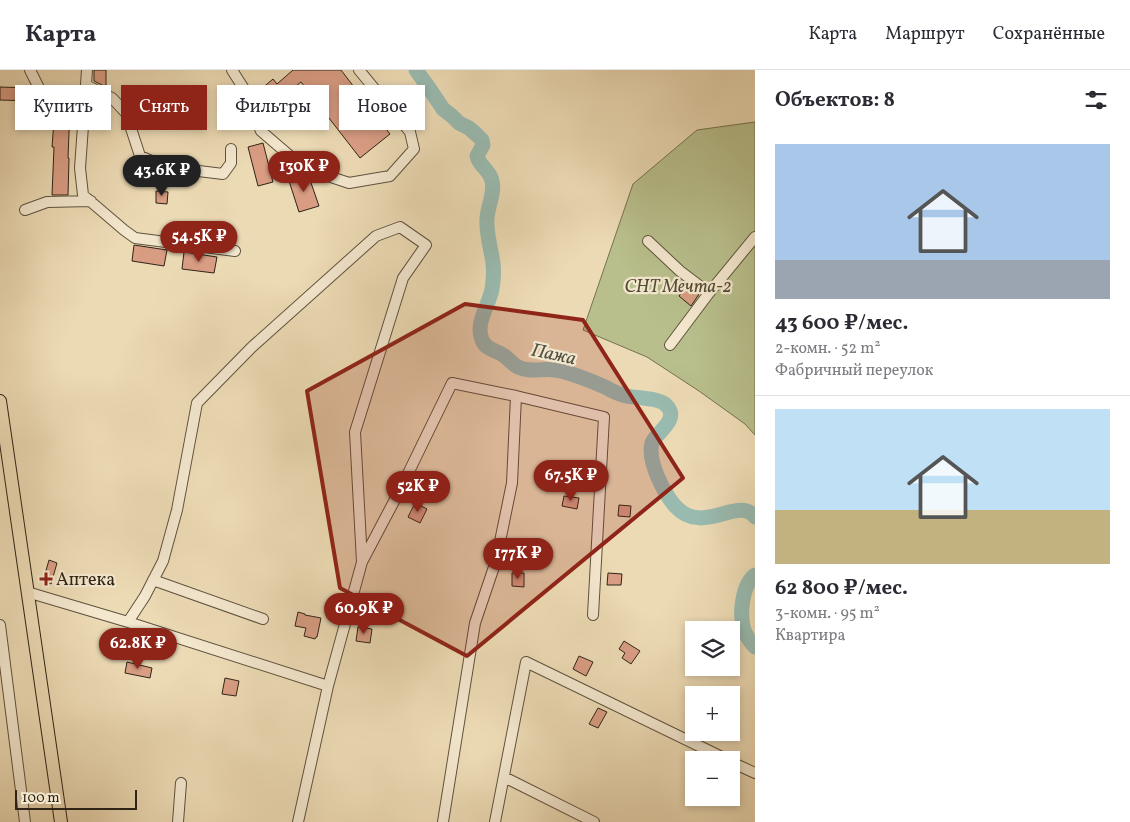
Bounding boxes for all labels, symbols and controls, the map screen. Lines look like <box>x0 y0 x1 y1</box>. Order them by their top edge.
text: Карта <box>25 18 96 52</box>
text: Карта <box>808 22 857 47</box>
text: Маршрут <box>885 22 965 47</box>
text: Сохранённые <box>993 22 1105 47</box>
chip: Купить <box>15 85 111 130</box>
chip: Снять <box>121 85 207 130</box>
chip: Фильтры <box>217 85 329 130</box>
chip: Новое <box>339 85 425 130</box>
text: Объектов: 8 <box>775 86 895 115</box>
icon: filters <box>1082 86 1110 114</box>
pin: 130K ₽ <box>263 150 345 193</box>
pin: 43.6K ₽ <box>116 154 208 197</box>
text: 130K ₽ <box>279 156 329 178</box>
text: 43.6K ₽ <box>134 160 190 182</box>
icon: home <box>898 176 988 266</box>
pin: 54.5K ₽ <box>153 220 245 263</box>
text: 54.5K ₽ <box>171 226 227 248</box>
park label: СНТ Мечта-2 <box>624 275 732 300</box>
text: 43 600 ₽/мес. <box>775 309 908 338</box>
water label: Пажа <box>529 338 578 372</box>
text: 2-комн. · 52 m² <box>775 338 880 360</box>
text: Фабричный переулок <box>775 360 933 382</box>
icon: home <box>898 442 988 532</box>
pin: 67.5K ₽ <box>525 460 617 502</box>
text: 67.5K ₽ <box>545 465 597 487</box>
pin: 52K ₽ <box>383 470 453 513</box>
text: 52K ₽ <box>397 476 439 498</box>
pin: 177K ₽ <box>477 538 559 580</box>
text: 177K ₽ <box>494 543 542 565</box>
place label: Аптека <box>56 568 115 593</box>
marker: Аптека <box>40 573 52 585</box>
text: 62 800 ₽/мес. <box>775 574 908 603</box>
pin: 60.9K ₽ <box>318 592 410 635</box>
text: 60.9K ₽ <box>335 598 393 620</box>
text: 3-комн. · 95 m² <box>775 603 880 625</box>
map controls <box>685 621 740 806</box>
button: layers <box>685 621 740 676</box>
text: Квартира <box>775 625 845 647</box>
pin: 62.8K ₽ <box>92 628 184 670</box>
text: 62.8K ₽ <box>110 633 166 655</box>
button: + <box>685 686 740 741</box>
button: − <box>685 751 740 806</box>
scale bar <box>15 787 138 810</box>
text: 100 m <box>22 789 60 808</box>

